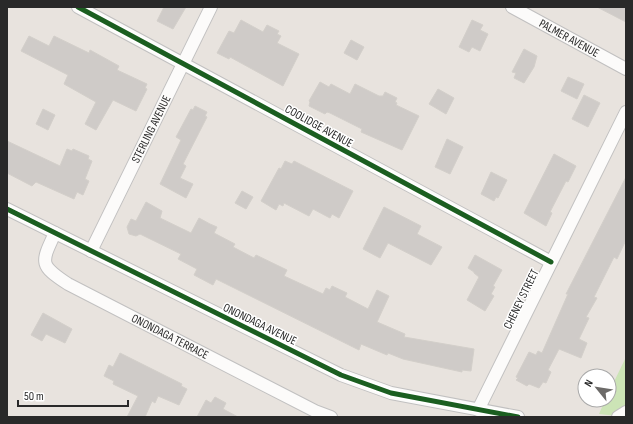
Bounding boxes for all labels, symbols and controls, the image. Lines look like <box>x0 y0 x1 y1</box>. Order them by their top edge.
street label: PALMER AVENUE <box>536 16 602 61</box>
street label: STERLING AVENUE <box>129 93 174 166</box>
street label: COOLIDGE AVENUE <box>282 102 355 151</box>
street label: CHENEY STREET <box>500 267 543 332</box>
street label: ONONDAGA AVENUE <box>221 300 299 349</box>
street label: ONONDAGA TERRACE <box>129 311 211 363</box>
north arrow <box>577 368 617 408</box>
text: N <box>582 377 596 389</box>
scale bar <box>18 382 128 408</box>
text: 50 m <box>24 389 44 404</box>

